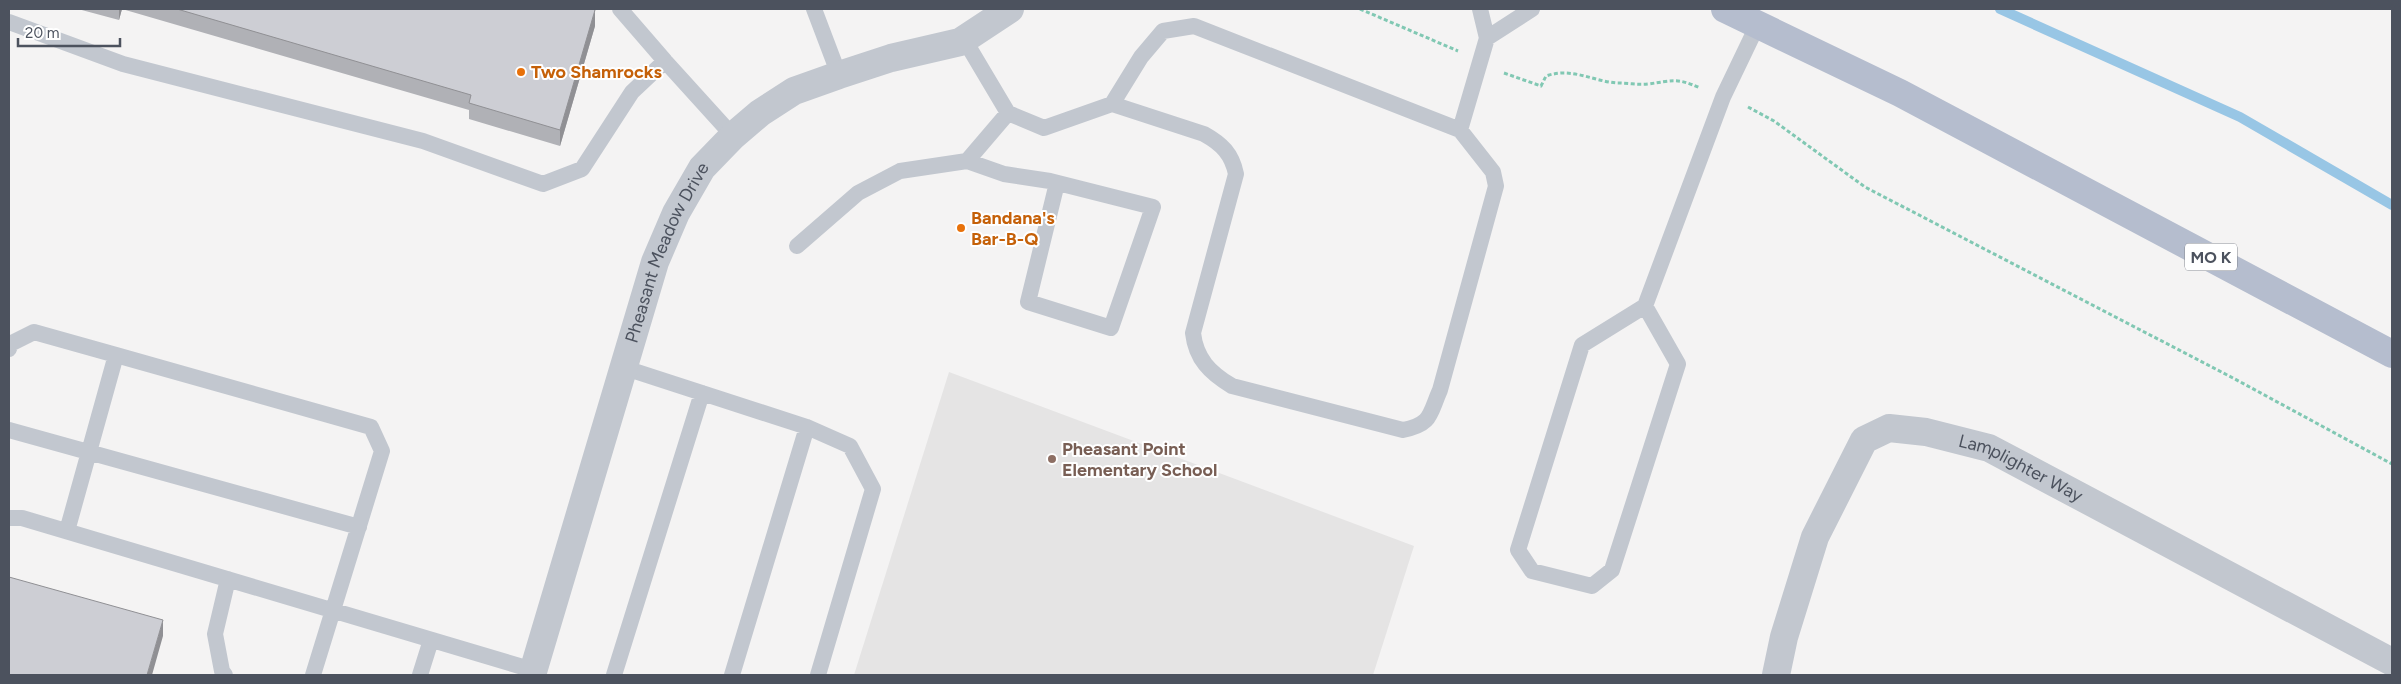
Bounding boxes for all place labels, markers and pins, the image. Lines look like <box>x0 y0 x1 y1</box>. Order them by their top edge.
place label: Two Shamrocks <box>531 61 663 83</box>
marker: Two Shamrocks <box>515 66 527 78</box>
place label: Bandana's Bar-B-Q <box>971 207 1055 250</box>
marker: Bandana's Bar-B-Q <box>955 222 967 234</box>
place label: Pheasant Point Elementary School <box>1062 438 1217 481</box>
marker: Pheasant Point Elementary School <box>1046 453 1058 465</box>

